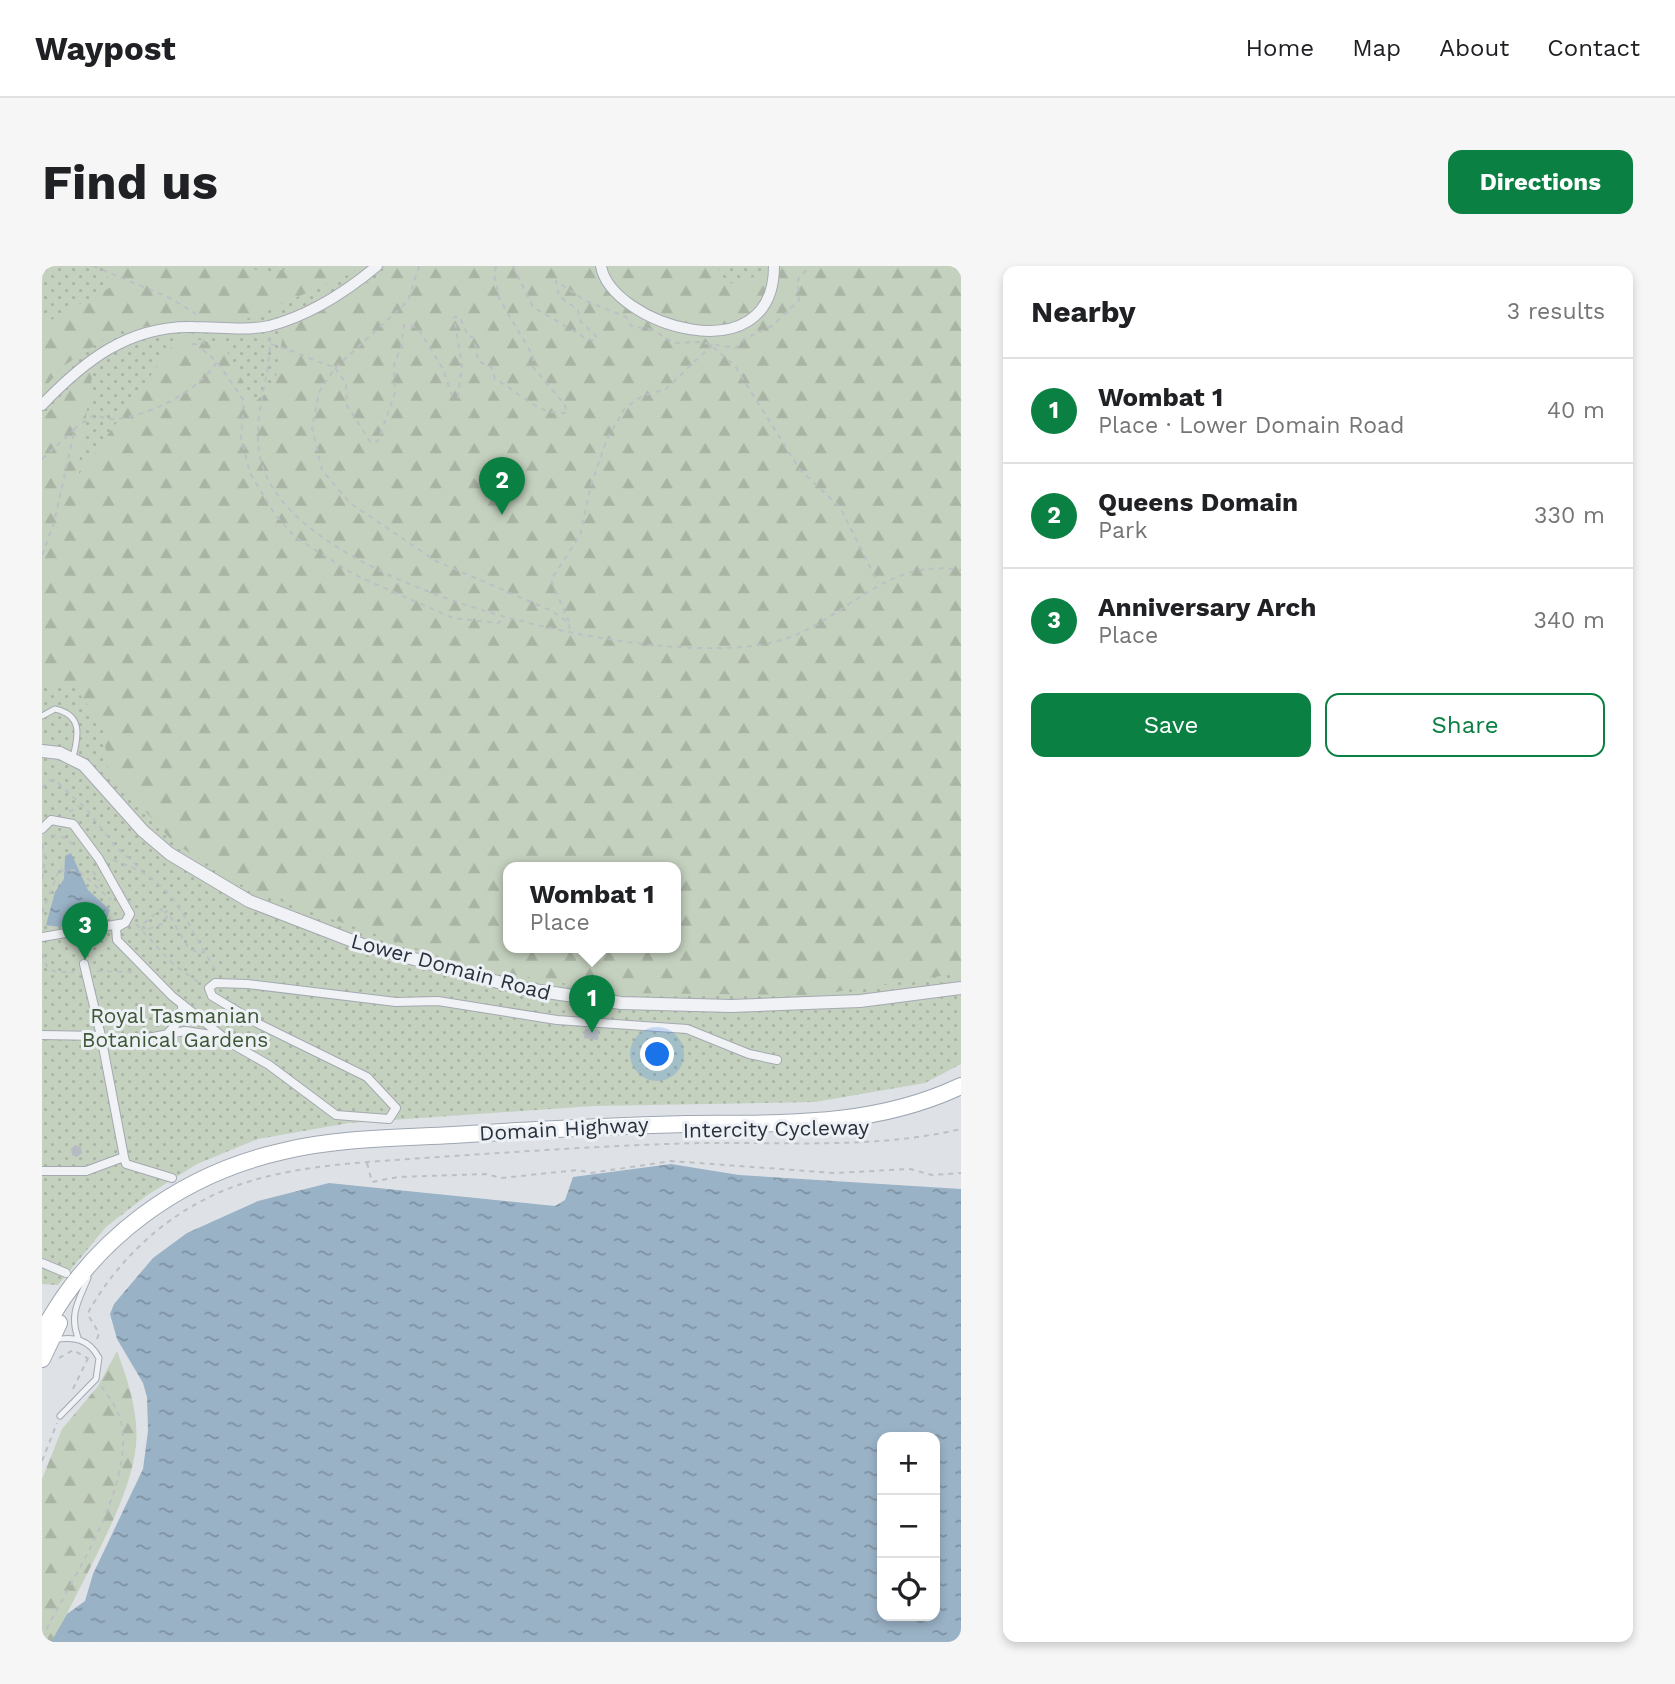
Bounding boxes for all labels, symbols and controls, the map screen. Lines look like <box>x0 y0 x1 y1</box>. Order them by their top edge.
text: Waypost <box>35 29 176 68</box>
text: Home <box>1246 34 1314 62</box>
text: Map <box>1352 34 1401 62</box>
text: About <box>1439 34 1509 62</box>
text: Contact <box>1547 34 1640 62</box>
button: Directions <box>1448 150 1633 214</box>
text: Find us <box>42 153 218 211</box>
text: Nearby <box>1031 294 1136 329</box>
text: 3 results <box>1507 298 1605 325</box>
text: Wombat 1 <box>1098 382 1223 412</box>
text: 1 <box>1049 397 1059 424</box>
text: 40 m <box>1547 397 1605 424</box>
text: Place · Lower Domain Road <box>1098 412 1404 439</box>
pin: 2 <box>479 457 525 515</box>
text: Queens Domain <box>1098 487 1298 517</box>
text: 2 <box>1047 502 1061 529</box>
text: 330 m <box>1534 502 1605 529</box>
text: Park <box>1098 517 1147 544</box>
text: Anniversary Arch <box>1098 592 1316 622</box>
text: 3 <box>1047 607 1061 634</box>
text: 340 m <box>1533 607 1605 634</box>
text: Place <box>1098 622 1158 649</box>
button: Save <box>1031 693 1311 757</box>
button: Share <box>1325 693 1605 757</box>
popup <box>503 862 681 953</box>
text: Wombat 1 <box>529 879 655 909</box>
pin: 3 <box>62 902 108 960</box>
text: Place <box>529 909 590 936</box>
street label: Lower Domain Road <box>349 928 554 1005</box>
pin: 1 <box>569 975 615 1033</box>
park label: Royal Tasmanian Botanical Gardens <box>82 1003 268 1052</box>
your location <box>640 1037 674 1071</box>
street label: Domain Highway <box>479 1112 650 1145</box>
street label: Intercity Cycleway <box>683 1114 870 1143</box>
map controls <box>877 1432 940 1621</box>
button: + <box>877 1432 940 1495</box>
button: − <box>877 1495 940 1558</box>
button: locate <box>877 1558 940 1621</box>

